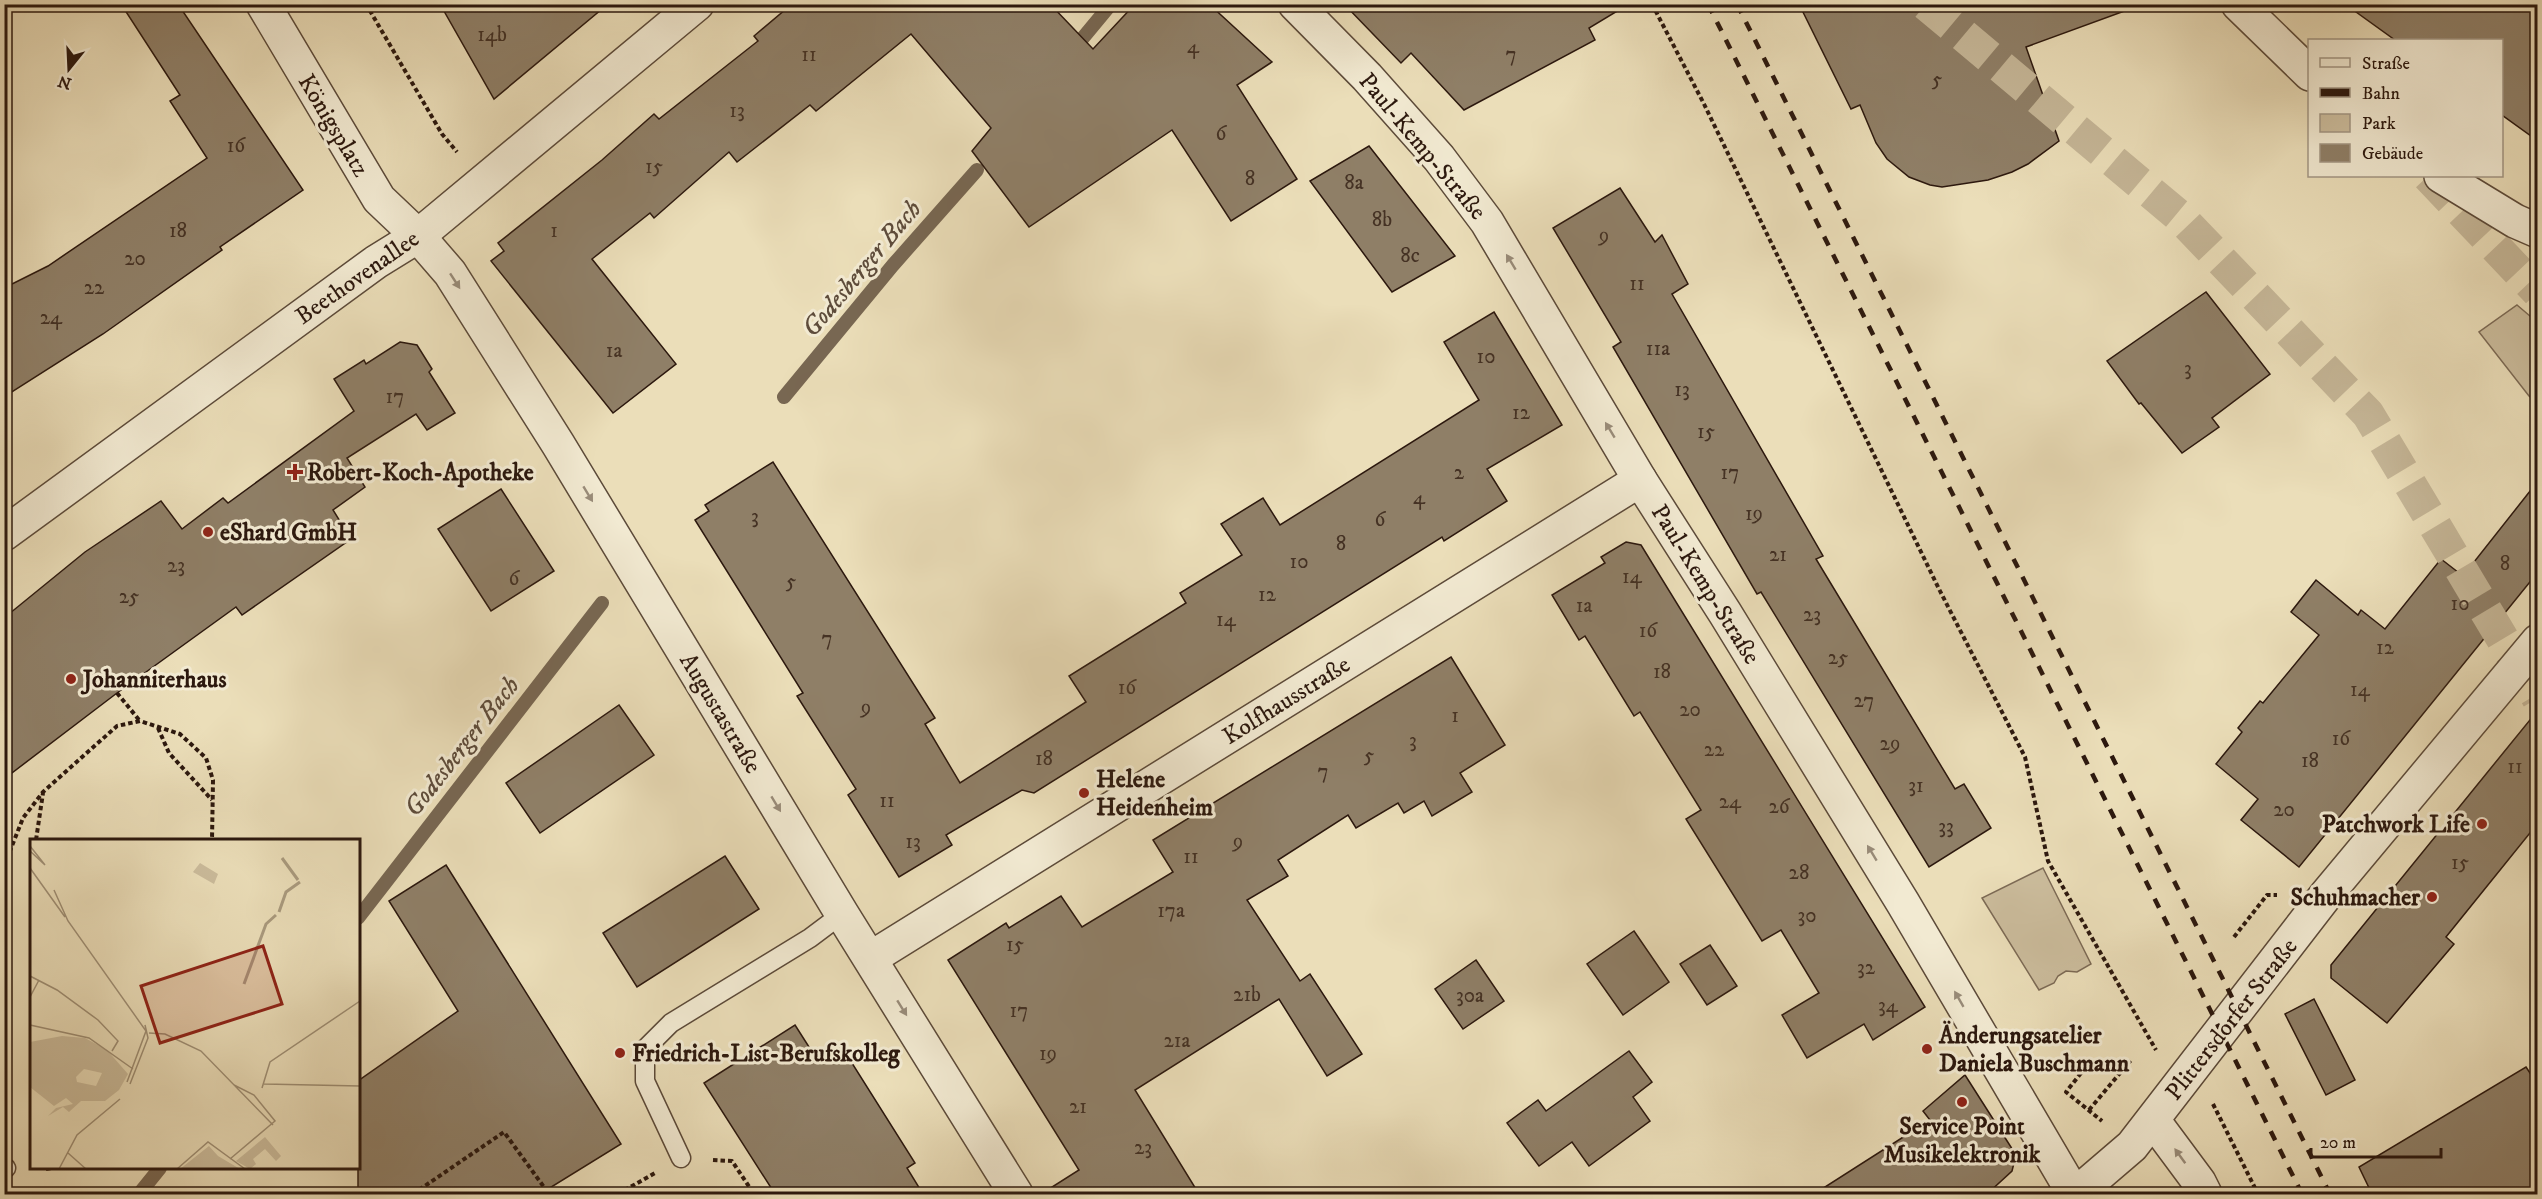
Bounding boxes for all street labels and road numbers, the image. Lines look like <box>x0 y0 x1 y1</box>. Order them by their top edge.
street label: Paul-Kemp-Straße <box>1352 67 1493 226</box>
street label: Königsplatz <box>291 69 376 183</box>
street label: Beethovenallee <box>290 224 425 331</box>
street label: Paul-Kemp-Straße <box>1644 499 1766 670</box>
street label: Augustastraße <box>672 648 768 779</box>
street label: Kolfhausstraße <box>1217 650 1356 752</box>
street label: Plittersdorfer Straße <box>2159 933 2304 1107</box>

